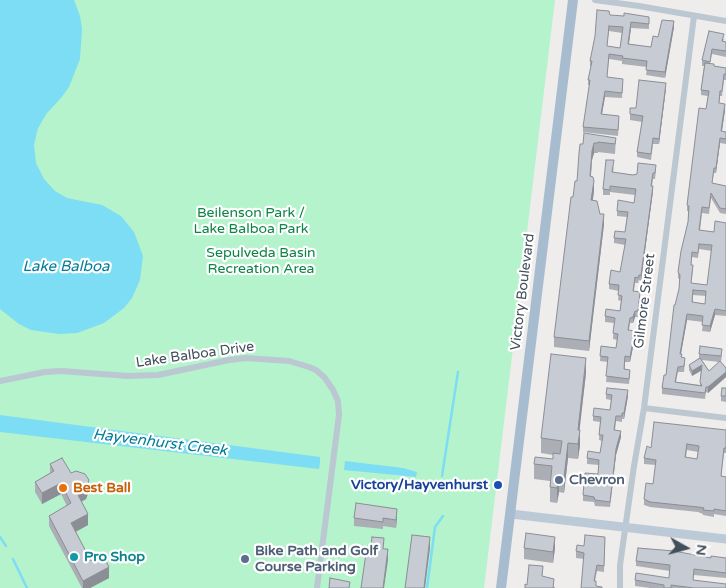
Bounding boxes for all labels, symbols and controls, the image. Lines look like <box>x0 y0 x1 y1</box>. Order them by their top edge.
park label: Beilenson Park / Lake Balboa Park <box>194 205 308 238</box>
street label: Victory Boulevard <box>507 232 539 352</box>
park label: Sepulveda Basin Recreation Area <box>206 245 316 278</box>
street label: Gilmore Street <box>631 253 659 349</box>
water label: Lake Balboa <box>22 258 110 276</box>
street label: Lake Balboa Drive <box>135 338 255 372</box>
water label: Hayvenhurst Creek <box>92 426 228 460</box>
place label: Chevron <box>569 472 625 488</box>
marker: Chevron <box>553 474 565 486</box>
place label: Victory/Hayvenhurst <box>351 477 488 493</box>
marker: Victory/Hayvenhurst <box>492 479 504 491</box>
place label: Best Ball <box>73 480 131 496</box>
marker: Best Ball <box>57 482 69 494</box>
north arrow <box>661 523 711 573</box>
place label: Bike Path and Golf Course Parking <box>255 543 378 576</box>
text: N <box>692 543 711 557</box>
place label: Pro Shop <box>84 549 145 565</box>
marker: Pro Shop <box>68 551 80 563</box>
marker: Bike Path and Golf Course Parking <box>239 553 251 565</box>

